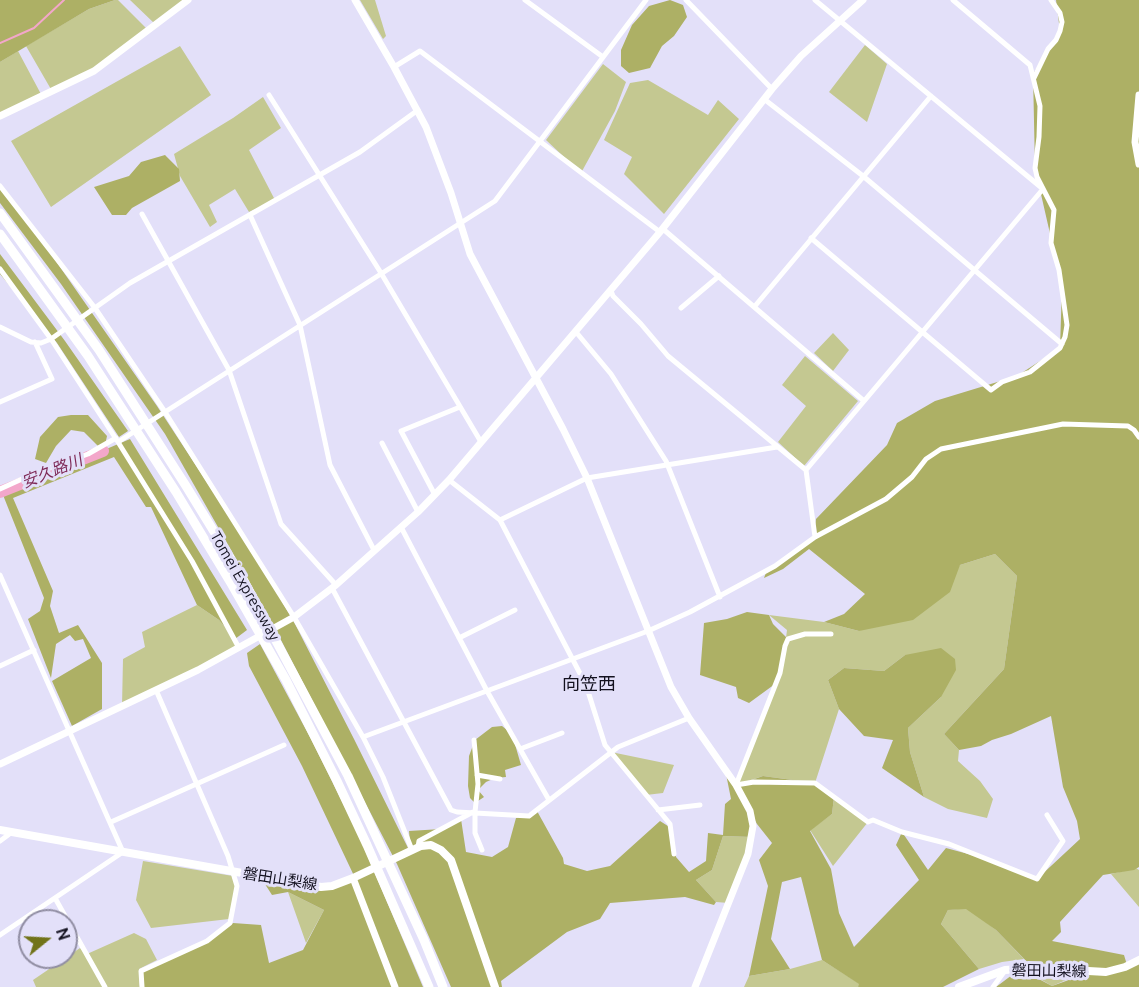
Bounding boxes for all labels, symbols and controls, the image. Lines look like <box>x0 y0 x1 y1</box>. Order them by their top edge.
water label: 安久路川 <box>19 450 85 492</box>
street label: Tomei Expressway <box>206 528 284 644</box>
district label: 向笠西 <box>562 673 616 695</box>
street label: 磐田山梨線 <box>242 864 318 894</box>
north arrow <box>18 909 78 969</box>
text: N <box>53 926 74 943</box>
street label: 磐田山梨線 <box>1011 961 1087 981</box>

